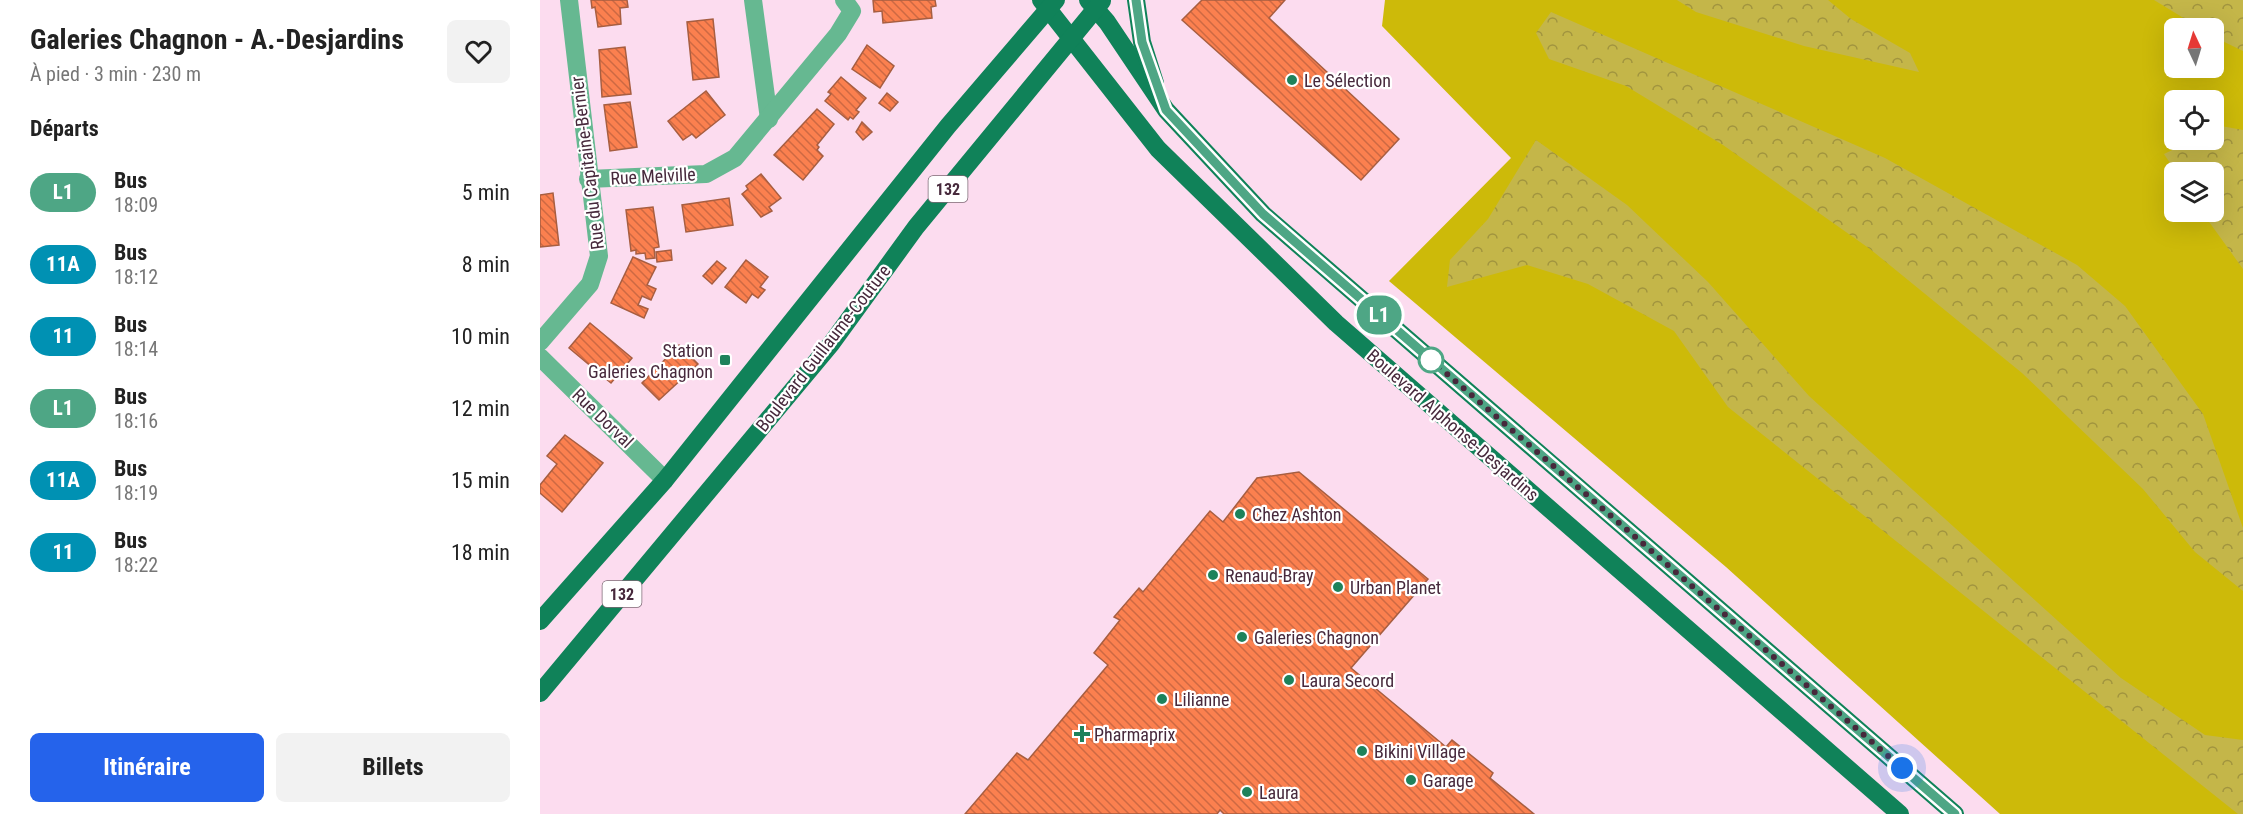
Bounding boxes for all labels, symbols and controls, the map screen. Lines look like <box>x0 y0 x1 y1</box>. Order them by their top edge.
north arrow <box>2164 18 2224 78</box>
map controls <box>2164 18 2224 222</box>
button: heart <box>447 20 510 83</box>
text: Galeries Chagnon - A.-Desjardins <box>30 23 404 56</box>
text: À pied · 3 min · 230 m <box>30 62 201 86</box>
place label: Le Sélection <box>1304 70 1391 91</box>
marker: Le Sélection <box>1285 73 1299 87</box>
street label: Rue du Capitaine-Bernier <box>566 75 608 251</box>
button: locate <box>2164 90 2224 150</box>
text: Départs <box>30 116 99 141</box>
button: layers <box>2164 162 2224 222</box>
street label: Rue Melville <box>610 163 696 189</box>
text: Bus <box>114 168 147 193</box>
road number: 132 <box>928 176 968 202</box>
text: L1 <box>53 180 73 204</box>
text: 5 min <box>462 180 510 205</box>
text: 18:09 <box>114 193 158 217</box>
text: Bus <box>114 240 147 265</box>
text: 11A <box>46 252 80 276</box>
text: 8 min <box>462 252 510 277</box>
street label: Boulevard Guillaume-Couture <box>751 260 895 436</box>
text: 18:12 <box>114 265 158 289</box>
line badge: L1 <box>1352 296 1406 334</box>
text: L1 <box>1369 303 1389 327</box>
text: Bus <box>114 312 147 337</box>
text: 11 <box>52 324 74 348</box>
text: 10 min <box>451 324 510 349</box>
text: 18:14 <box>114 337 158 361</box>
place label: Station Galeries Chagnon <box>588 340 713 382</box>
street label: Boulevard Alphonse-Desjardins <box>1363 345 1543 505</box>
unlabelled marker <box>1418 347 1444 373</box>
marker: Station Galeries Chagnon <box>718 353 732 367</box>
text: Bus <box>114 384 147 409</box>
street label: Rue Dorval <box>568 384 638 452</box>
text: L1 <box>53 396 73 420</box>
text: 12 min <box>451 396 510 421</box>
text: 18:16 <box>114 409 158 433</box>
text: Bus <box>114 456 147 481</box>
text: 11A <box>46 468 80 492</box>
text: 15 min <box>451 468 510 493</box>
text: 18:19 <box>114 481 158 505</box>
place label: Chez Ashton <box>1252 504 1342 525</box>
marker: Chez Ashton <box>1233 507 1247 521</box>
text: Bus <box>114 528 147 553</box>
text: 11 <box>52 540 74 564</box>
text: 18 min <box>451 540 510 565</box>
text: 18:22 <box>114 553 158 577</box>
place label: Renaud-Bray <box>1225 565 1314 586</box>
marker: Renaud-Bray <box>1206 568 1220 582</box>
place label: Urban Planet <box>1350 577 1441 598</box>
marker: Urban Planet <box>1331 580 1345 594</box>
road number: 132 <box>602 581 641 607</box>
place label: Galeries Chagnon <box>1254 627 1379 648</box>
marker: Galeries Chagnon <box>1235 630 1249 644</box>
place label: Laura Secord <box>1301 670 1394 691</box>
marker: Laura Secord <box>1282 673 1296 687</box>
place label: Lilianne <box>1174 689 1229 710</box>
marker: Lilianne <box>1155 692 1169 706</box>
place label: Pharmaprix <box>1094 724 1175 745</box>
marker: Pharmaprix <box>1075 727 1089 741</box>
button: Itinéraire <box>30 733 264 802</box>
button: Billets <box>276 733 510 802</box>
place label: Bikini Village <box>1374 741 1466 762</box>
marker: Bikini Village <box>1355 744 1369 758</box>
your location <box>1887 753 1917 783</box>
place label: Garage <box>1423 770 1473 791</box>
marker: Garage <box>1404 773 1418 787</box>
place label: Laura <box>1259 782 1299 803</box>
marker: Laura <box>1240 785 1254 799</box>

